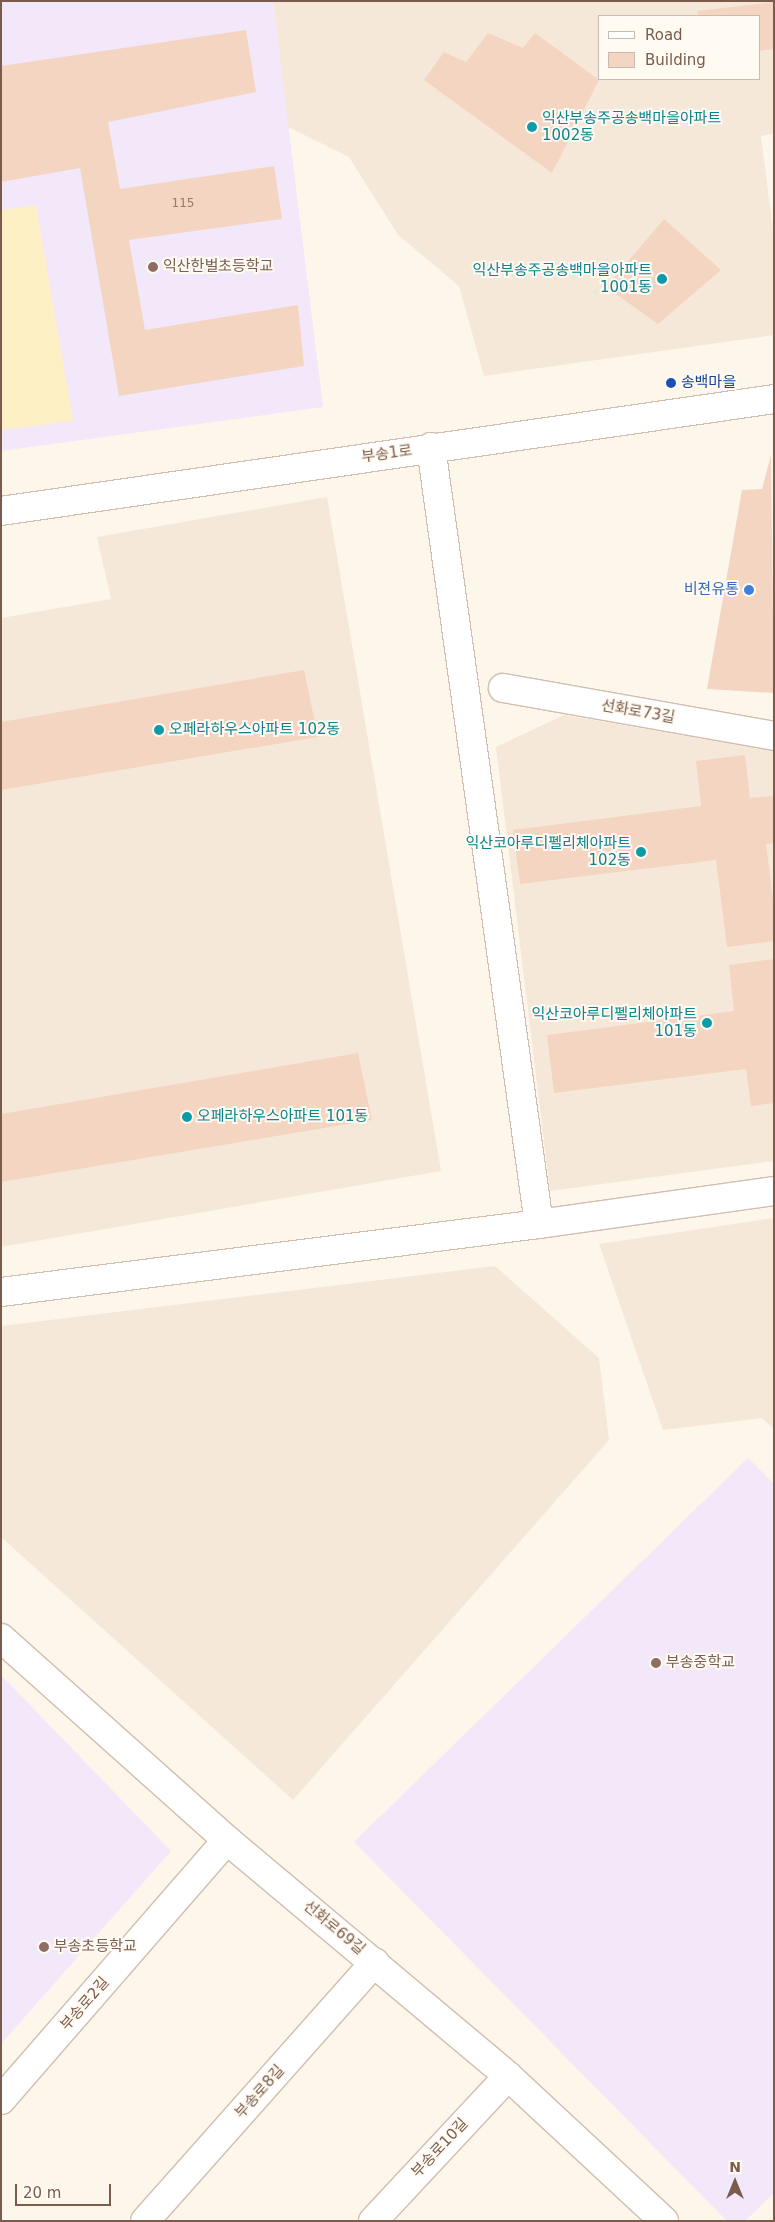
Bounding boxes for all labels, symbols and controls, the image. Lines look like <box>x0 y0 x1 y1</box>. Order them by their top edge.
legend <box>598 15 760 80</box>
text: Road <box>645 26 683 44</box>
text: Building <box>645 51 706 69</box>
place label: 익산부송주공송백마을아파트 1002동 <box>542 109 721 144</box>
marker: 익산부송주공송백마을아파트 1002동 <box>526 121 538 133</box>
house number: 115 <box>172 197 194 211</box>
place label: 익산한벌초등학교 <box>163 258 273 276</box>
marker: 익산한벌초등학교 <box>147 261 159 273</box>
place label: 익산부송주공송백마을아파트 1001동 <box>473 261 652 296</box>
marker: 익산부송주공송백마을아파트 1001동 <box>656 273 668 285</box>
place label: 송백마을 <box>681 374 736 392</box>
marker: 송백마을 <box>665 377 677 389</box>
street label: 부송1로 <box>361 442 413 466</box>
place label: 비젼유통 <box>684 581 739 599</box>
marker: 비젼유통 <box>743 584 755 596</box>
street label: 선화로73길 <box>600 697 676 727</box>
place label: 오페라하우스아파트 102동 <box>169 721 340 739</box>
marker: 오페라하우스아파트 102동 <box>153 724 165 736</box>
place label: 익산코아루디펠리체아파트 102동 <box>465 834 631 869</box>
marker: 익산코아루디펠리체아파트 102동 <box>635 846 647 858</box>
place label: 익산코아루디펠리체아파트 101동 <box>531 1005 697 1040</box>
marker: 익산코아루디펠리체아파트 101동 <box>701 1017 713 1029</box>
place label: 오페라하우스아파트 101동 <box>197 1108 368 1126</box>
marker: 오페라하우스아파트 101동 <box>181 1111 193 1123</box>
place label: 부송중학교 <box>666 1654 735 1672</box>
marker: 부송중학교 <box>650 1657 662 1669</box>
street label: 선화로69길 <box>300 1897 368 1959</box>
place label: 부송초등학교 <box>54 1938 137 1956</box>
marker: 부송초등학교 <box>38 1941 50 1953</box>
street label: 부송로2길 <box>57 1974 113 2034</box>
street label: 부송로8길 <box>232 2062 288 2122</box>
street label: 부송로10길 <box>408 2115 472 2181</box>
north arrow <box>710 2157 760 2207</box>
text: N <box>729 2159 741 2175</box>
scale bar <box>18 2174 114 2206</box>
text: 20 m <box>23 2184 61 2202</box>

